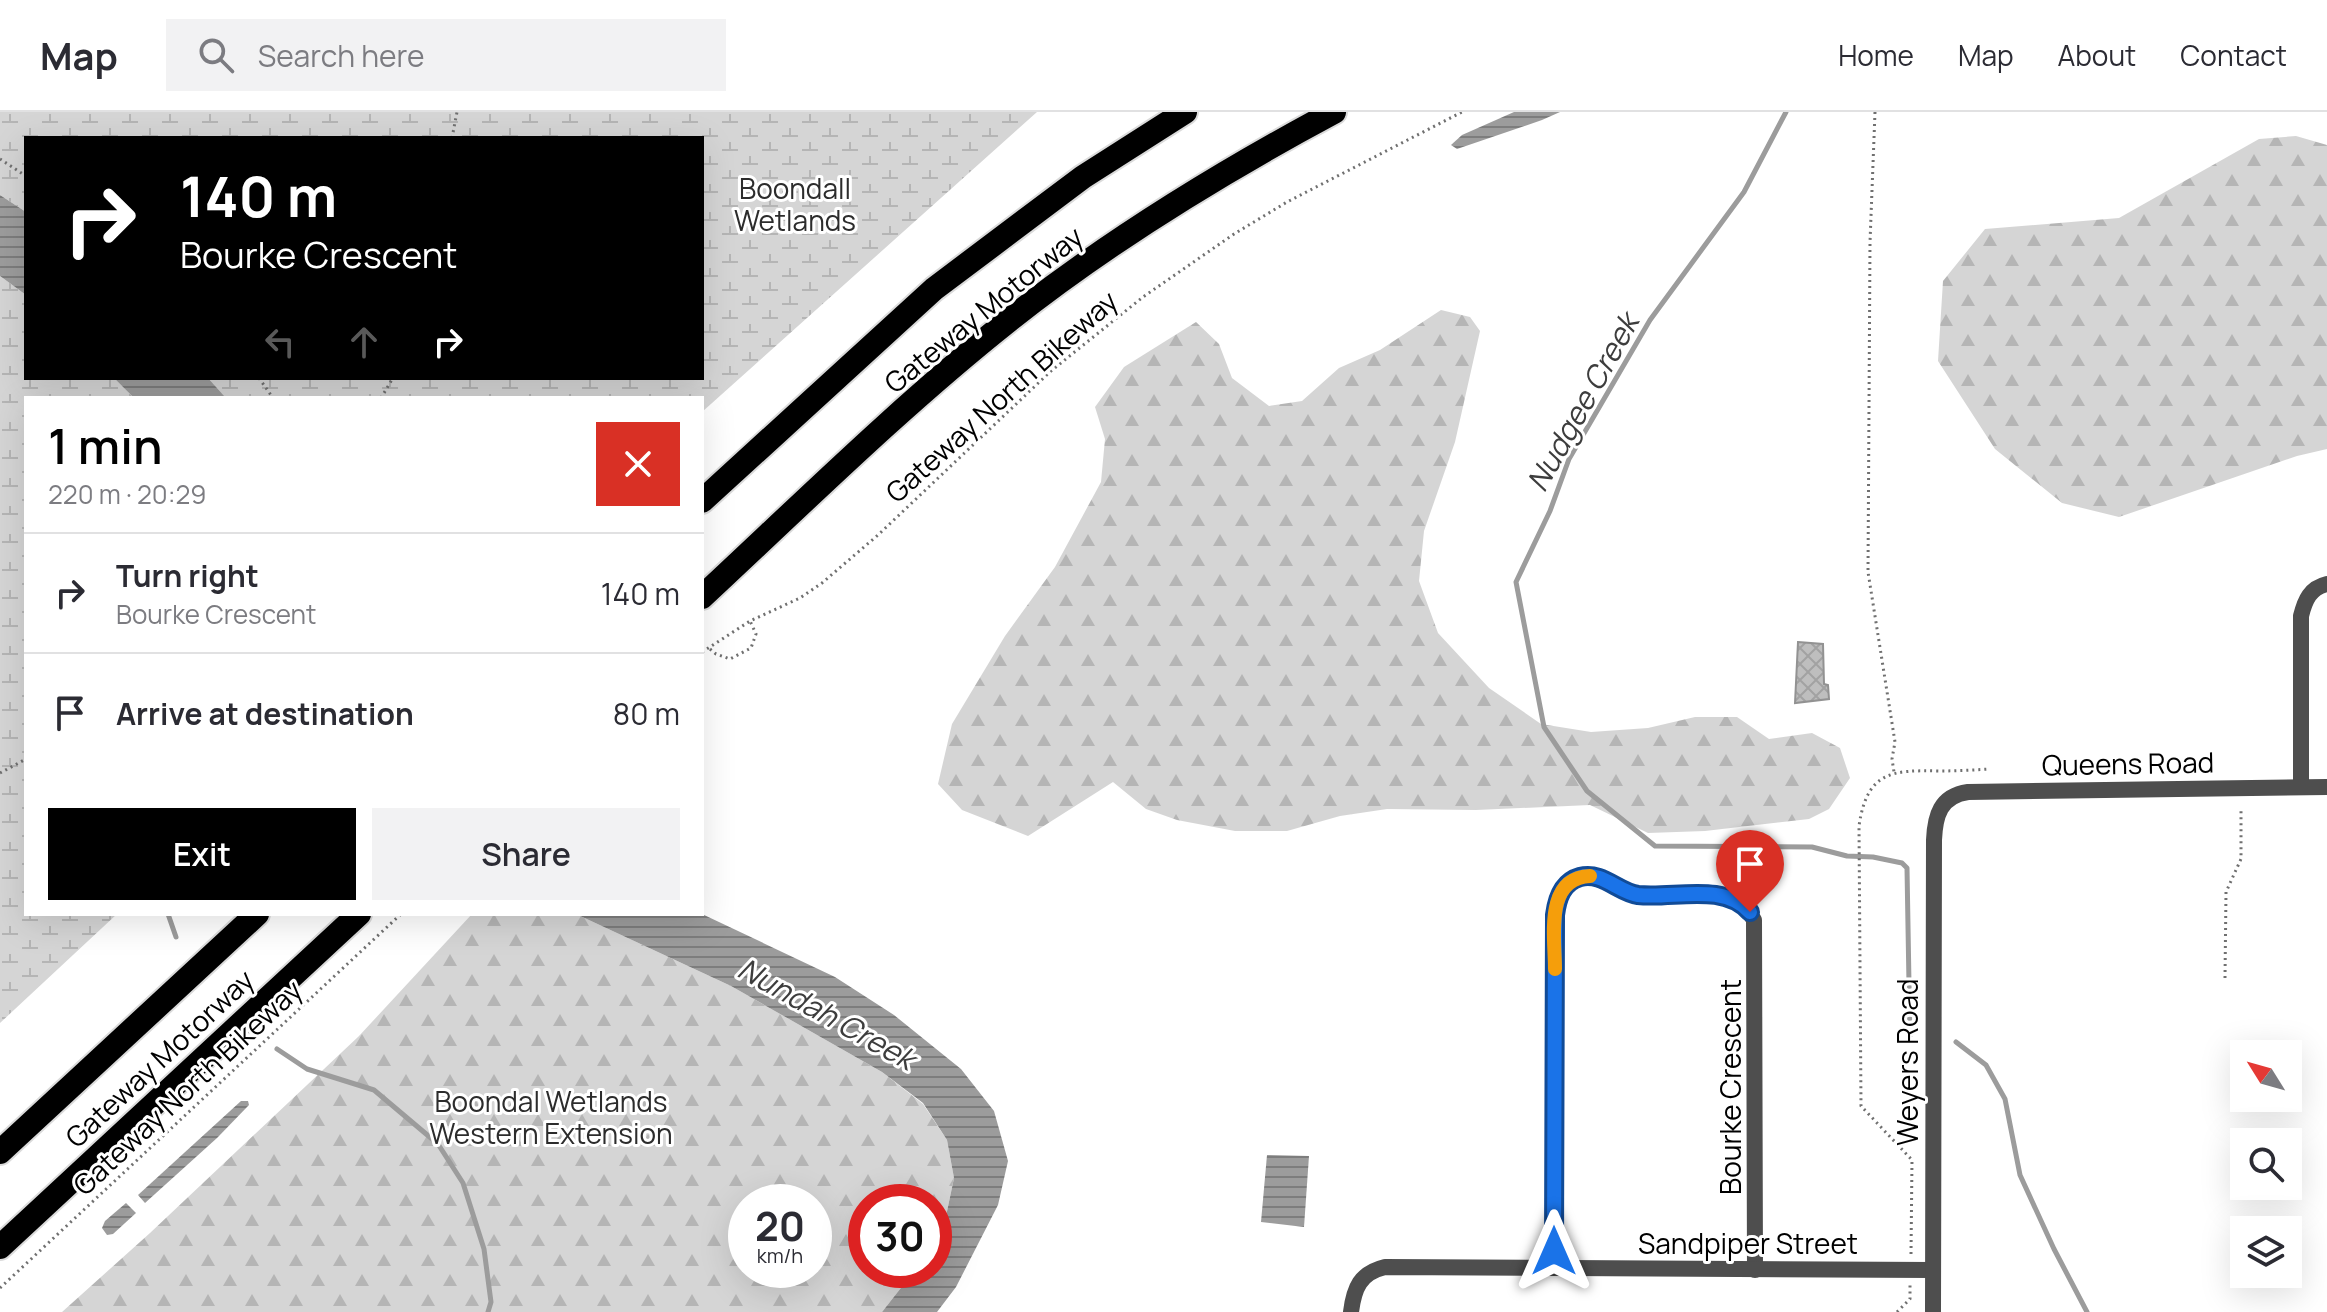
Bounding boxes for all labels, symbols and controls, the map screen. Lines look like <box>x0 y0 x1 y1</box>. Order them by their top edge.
search box <box>166 19 726 91</box>
text: Map <box>40 29 118 81</box>
icon: search <box>194 33 238 77</box>
text: Search here <box>258 35 425 76</box>
text: Home <box>1838 36 1914 74</box>
text: Map <box>1958 36 2014 74</box>
text: About <box>2058 36 2136 74</box>
text: Contact <box>2180 36 2287 74</box>
text: 140 m <box>180 157 337 234</box>
icon: right <box>48 168 152 272</box>
park label: Boondall Wetlands <box>734 169 856 239</box>
street label: Gateway Motorway <box>876 217 1090 401</box>
text: Bourke Crescent <box>180 230 457 279</box>
street label: Gateway North Bikeway <box>877 281 1125 510</box>
water label: Nudgee Creek <box>1516 302 1650 498</box>
icon: left <box>258 320 302 364</box>
icon: ahead <box>342 320 386 364</box>
icon: right <box>426 320 470 364</box>
text: 1 min <box>48 413 162 478</box>
button: close <box>596 422 680 506</box>
text: 220 m · 20:29 <box>48 476 206 512</box>
text: Turn right <box>116 555 259 596</box>
icon: right <box>48 571 92 615</box>
text: 140 m <box>601 573 680 614</box>
text: Bourke Crescent <box>116 596 316 632</box>
icon: arrive <box>48 691 92 735</box>
text: Arrive at destination <box>116 693 414 734</box>
text: 80 m <box>613 693 680 734</box>
street label: Queens Road <box>2041 742 2215 784</box>
button: Exit <box>48 808 356 900</box>
button: Share <box>372 808 680 900</box>
pin <box>1716 830 1784 912</box>
icon: arrive <box>1728 842 1772 886</box>
water label: Nundah Creek <box>731 947 926 1080</box>
street label: Gateway Motorway <box>56 960 262 1155</box>
street label: Gateway North Bikeway <box>64 971 310 1203</box>
street label: Weyers Road <box>1888 978 1926 1146</box>
street label: Bourke Crescent <box>1711 979 1749 1195</box>
north arrow <box>2230 1040 2302 1112</box>
map controls <box>2230 1040 2302 1288</box>
park label: Boondal Wetlands Western Extension <box>429 1082 673 1152</box>
button: search <box>2230 1128 2302 1200</box>
speed limit sign: 30 <box>848 1184 952 1288</box>
text: 20 <box>755 1198 805 1253</box>
position arrow <box>1512 1209 1596 1293</box>
button: layers <box>2230 1216 2302 1288</box>
street label: Sandpiper Street <box>1638 1224 1858 1262</box>
text: km/h <box>757 1242 803 1269</box>

